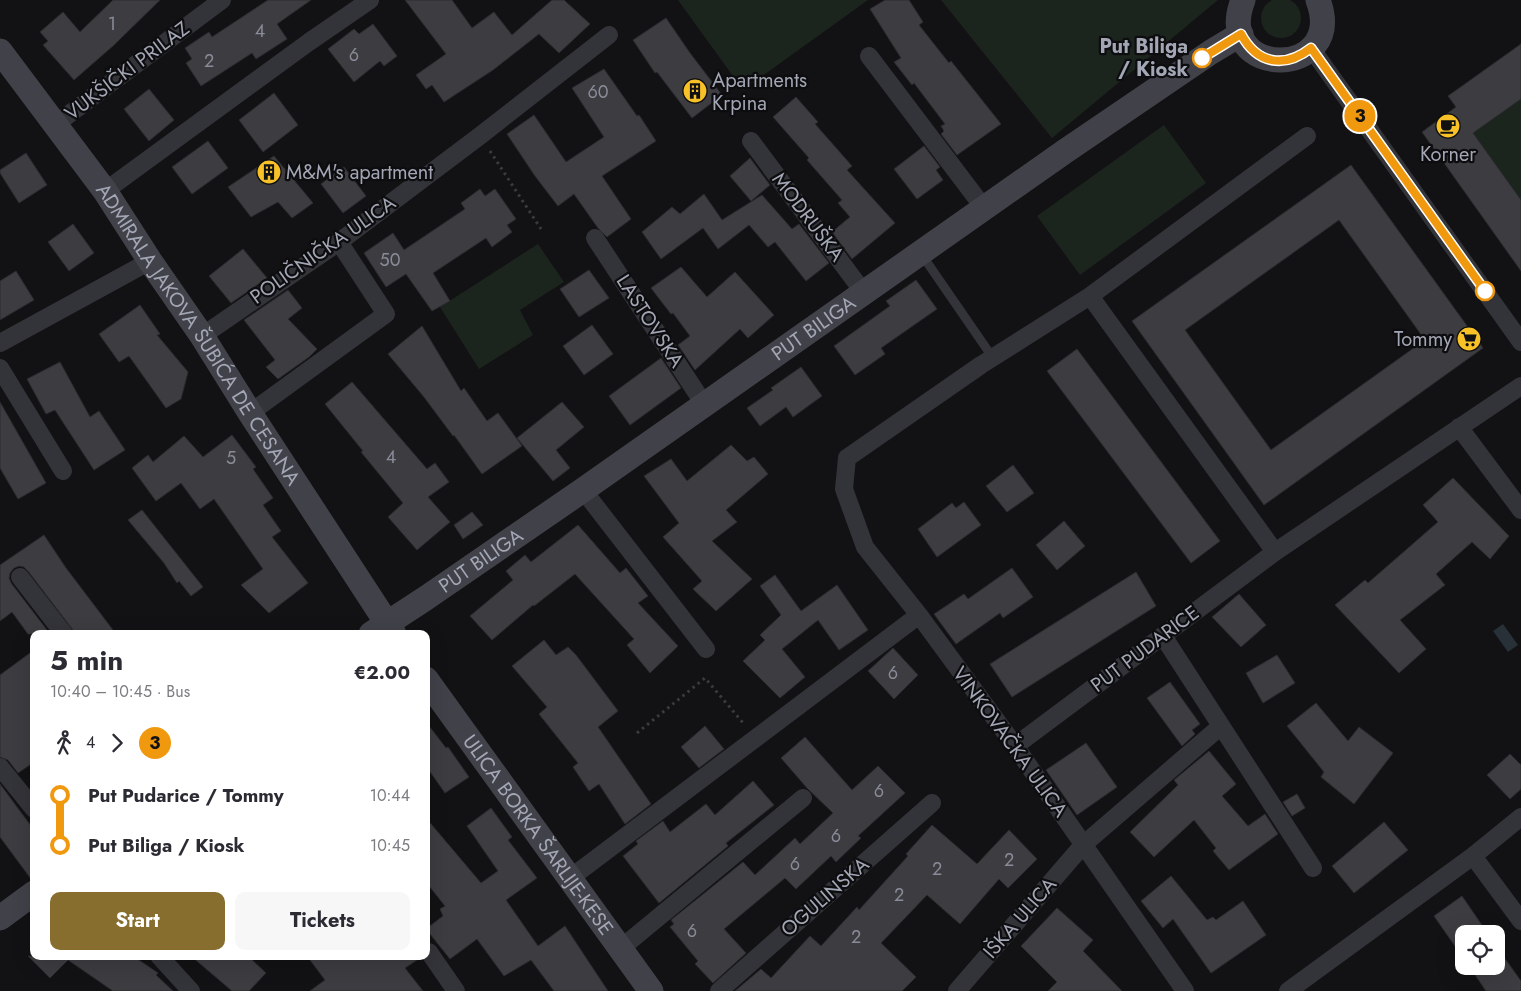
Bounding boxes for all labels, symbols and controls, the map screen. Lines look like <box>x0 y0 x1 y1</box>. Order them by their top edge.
house number: 1 <box>108 11 116 37</box>
street label: VUKŠIČKI PRILAZ <box>59 14 196 128</box>
house number: 4 <box>255 18 265 44</box>
place label: Put Biliga / Kiosk <box>1099 32 1188 84</box>
house number: 6 <box>349 42 359 68</box>
house number: 2 <box>204 48 214 74</box>
marker: Put Biliga / Kiosk <box>1192 48 1212 68</box>
place label: Apartments Krpina <box>712 66 807 118</box>
building icon: Apartments Krpina <box>682 78 708 104</box>
house number: 60 <box>587 79 609 105</box>
line badge: 3 <box>1344 100 1376 132</box>
text: 3 <box>1354 103 1366 129</box>
cafe icon: Korner <box>1435 113 1461 139</box>
place label: Korner <box>1420 140 1476 169</box>
place label: M&M's apartment <box>286 158 433 187</box>
building icon: M&M's apartment <box>256 159 282 185</box>
street label: MODRUŠKA <box>765 166 852 268</box>
street label: ADMIRALA JAKOVA ŠUBIĆA DE CESANA <box>89 177 308 492</box>
street label: POLIČNIČKA ULICA <box>244 188 402 311</box>
house number: 50 <box>380 247 401 273</box>
street label: LASTOVSKA <box>609 269 691 374</box>
unlabelled marker <box>1475 281 1495 301</box>
street label: PUT BILIGA <box>766 288 862 368</box>
place label: Tommy <box>1394 325 1452 354</box>
supermarket icon: Tommy <box>1456 326 1482 352</box>
house number: 4 <box>386 444 396 470</box>
house number: 5 <box>226 445 236 471</box>
street label: PUT BILIGA <box>432 521 529 600</box>
street label: PUT PUDARICE <box>1085 599 1205 699</box>
text: 5 min <box>50 640 123 681</box>
text: €2.00 <box>354 659 410 686</box>
house number: 6 <box>888 660 898 686</box>
street label: VINKOVAČKA ULICA <box>945 661 1075 824</box>
text: 10:40 – 10:45 · Bus <box>50 680 190 703</box>
street label: ULICA BORKA ŠARLIJE-KESE <box>456 728 621 941</box>
icon: walk <box>50 729 78 757</box>
icon: forward <box>103 729 131 757</box>
text: 3 <box>149 730 161 756</box>
text: 4 <box>86 731 95 754</box>
house number: 6 <box>874 778 884 804</box>
text: Put Pudarice / Tommy <box>88 782 284 809</box>
text: 10:44 <box>370 784 410 807</box>
house number: 6 <box>831 823 841 849</box>
text: Put Biliga / Kiosk <box>88 832 245 859</box>
text: 10:45 <box>370 834 410 857</box>
house number: 2 <box>1004 847 1014 873</box>
street label: OGULINSKA <box>774 850 876 944</box>
house number: 6 <box>790 851 800 877</box>
house number: 2 <box>932 856 942 882</box>
street label: IŠKA ULICA <box>976 870 1064 965</box>
house number: 2 <box>894 882 904 908</box>
button: Start <box>50 892 225 950</box>
button: Tickets <box>235 892 410 950</box>
house number: 6 <box>687 918 697 944</box>
house number: 2 <box>851 924 861 950</box>
map controls <box>1455 925 1505 975</box>
button: locate <box>1455 925 1505 975</box>

